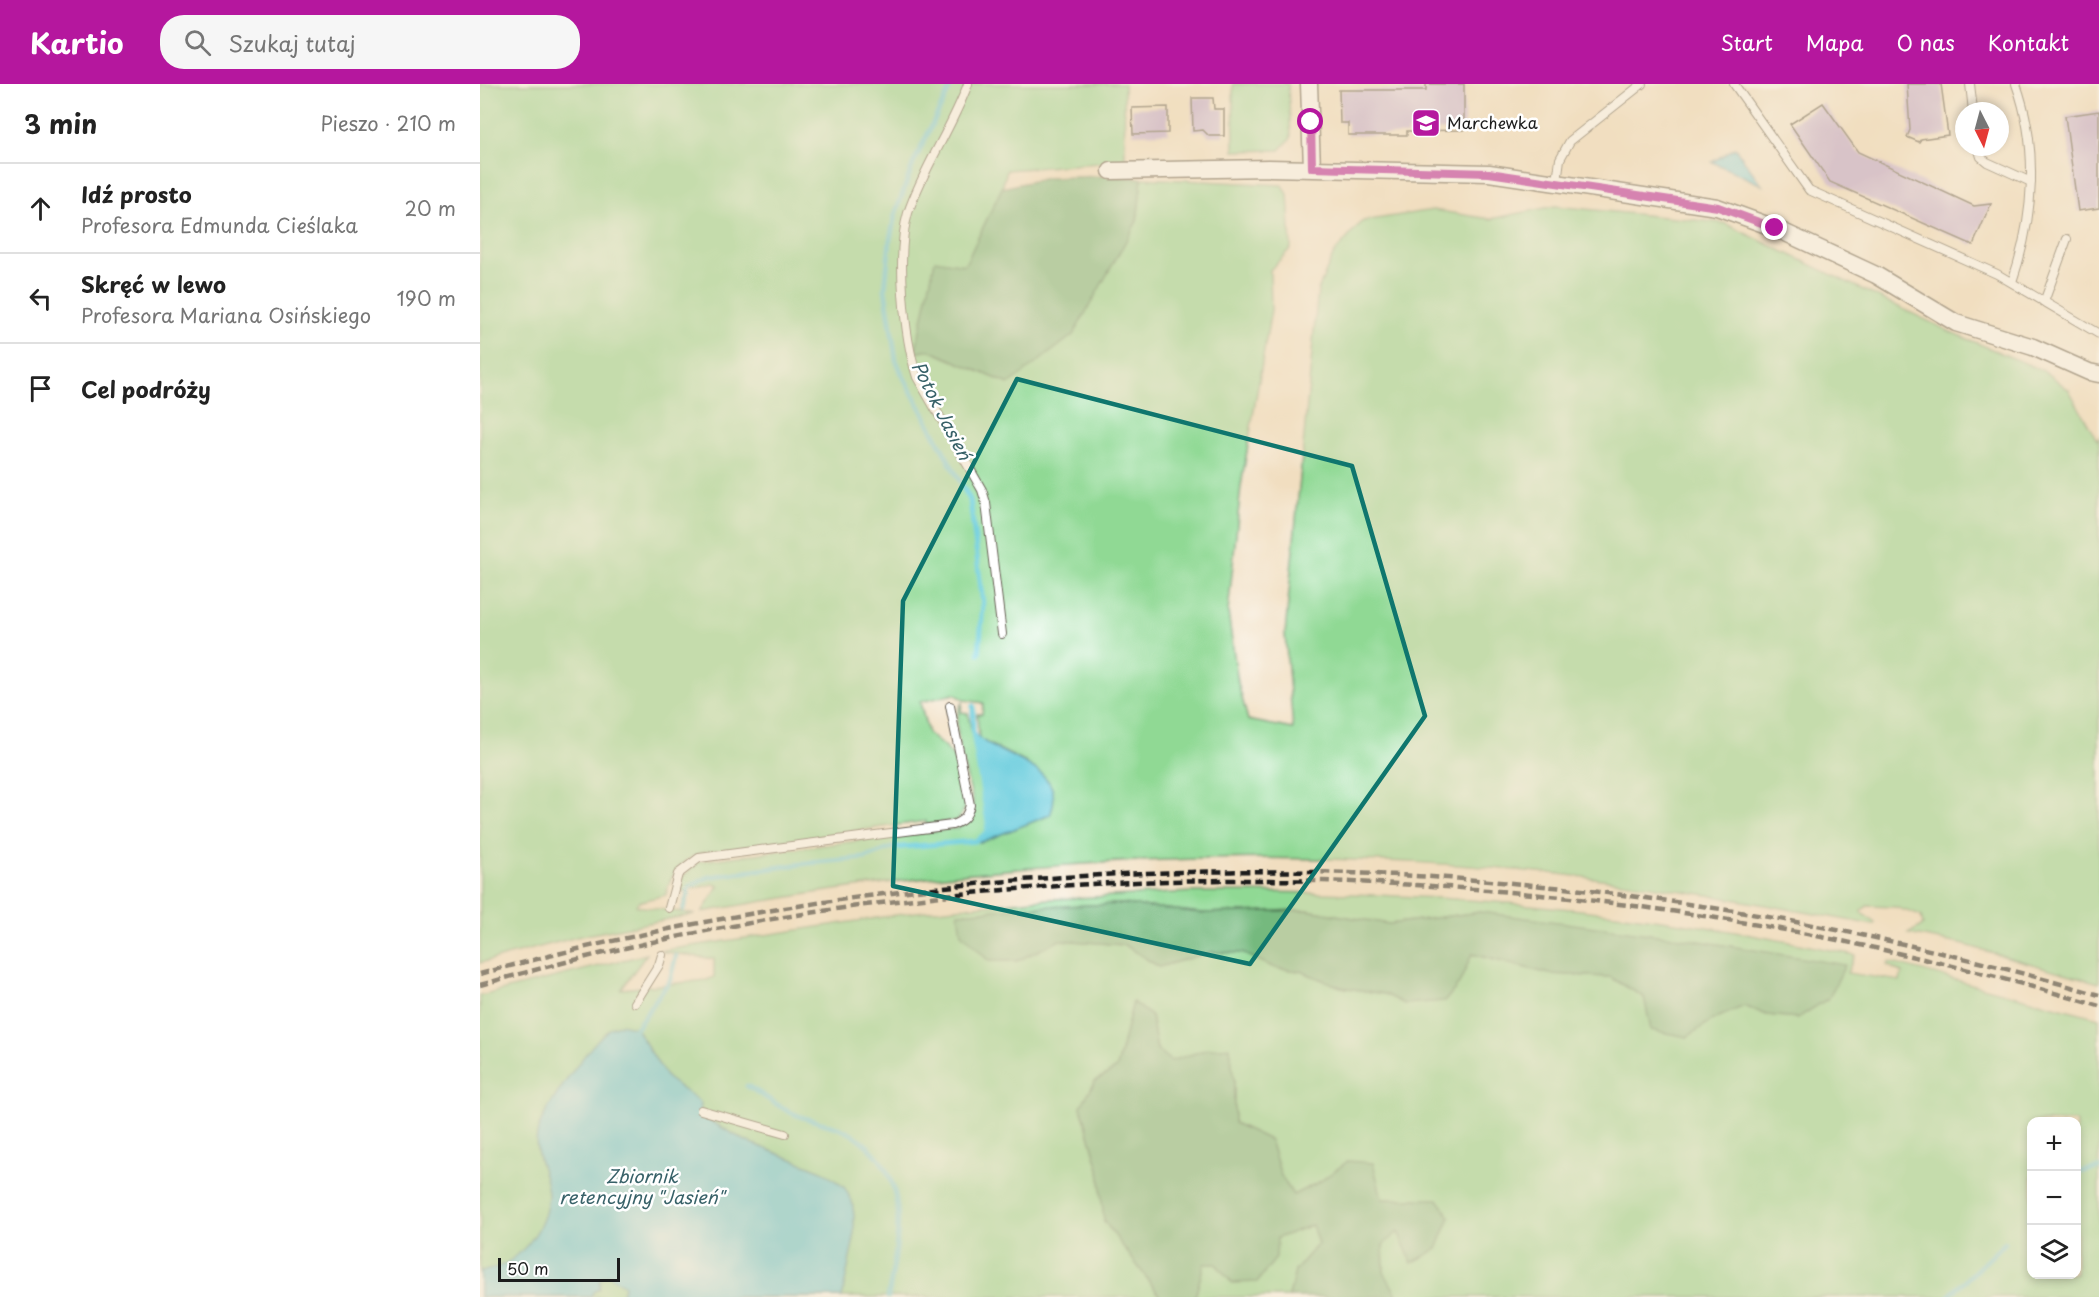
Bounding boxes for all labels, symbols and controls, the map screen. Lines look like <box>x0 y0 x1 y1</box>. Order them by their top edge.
search box <box>160 15 580 69</box>
text: Kartio <box>30 21 124 64</box>
icon: search <box>181 26 214 59</box>
text: Szukaj tutaj <box>229 26 356 59</box>
text: Start <box>1721 26 1773 58</box>
text: Mapa <box>1806 26 1864 58</box>
text: O nas <box>1897 26 1955 58</box>
text: Kontakt <box>1988 26 2069 58</box>
north arrow <box>1955 102 2009 156</box>
text: 3 min <box>24 104 97 143</box>
school or university icon: Marchewka <box>1410 107 1442 139</box>
text: Pieszo · 210 m <box>320 108 456 138</box>
route start <box>1297 108 1323 134</box>
place label: Marchewka <box>1447 110 1538 134</box>
text: Idź prosto <box>81 177 192 210</box>
icon: ahead <box>24 192 57 225</box>
text: 20 m <box>404 193 456 223</box>
text: Profesora Edmunda Cieślaka <box>81 210 358 240</box>
route end <box>1761 214 1787 240</box>
text: Skręć w lewo <box>81 267 226 300</box>
icon: left <box>24 282 57 315</box>
text: 190 m <box>397 283 456 313</box>
text: Profesora Mariana Osińskiego <box>81 300 371 330</box>
water label: Potok Jasień <box>906 356 980 466</box>
icon: arrive <box>24 372 57 405</box>
text: Cel podróży <box>81 372 211 405</box>
map controls <box>2027 1117 2081 1279</box>
button: + <box>2027 1117 2081 1171</box>
water label: Zbiornik retencyjny "Jasień" <box>559 1162 727 1210</box>
button: − <box>2027 1171 2081 1225</box>
button: layers <box>2027 1225 2081 1279</box>
scale bar <box>498 1255 620 1282</box>
text: 50 m <box>507 1256 548 1280</box>

